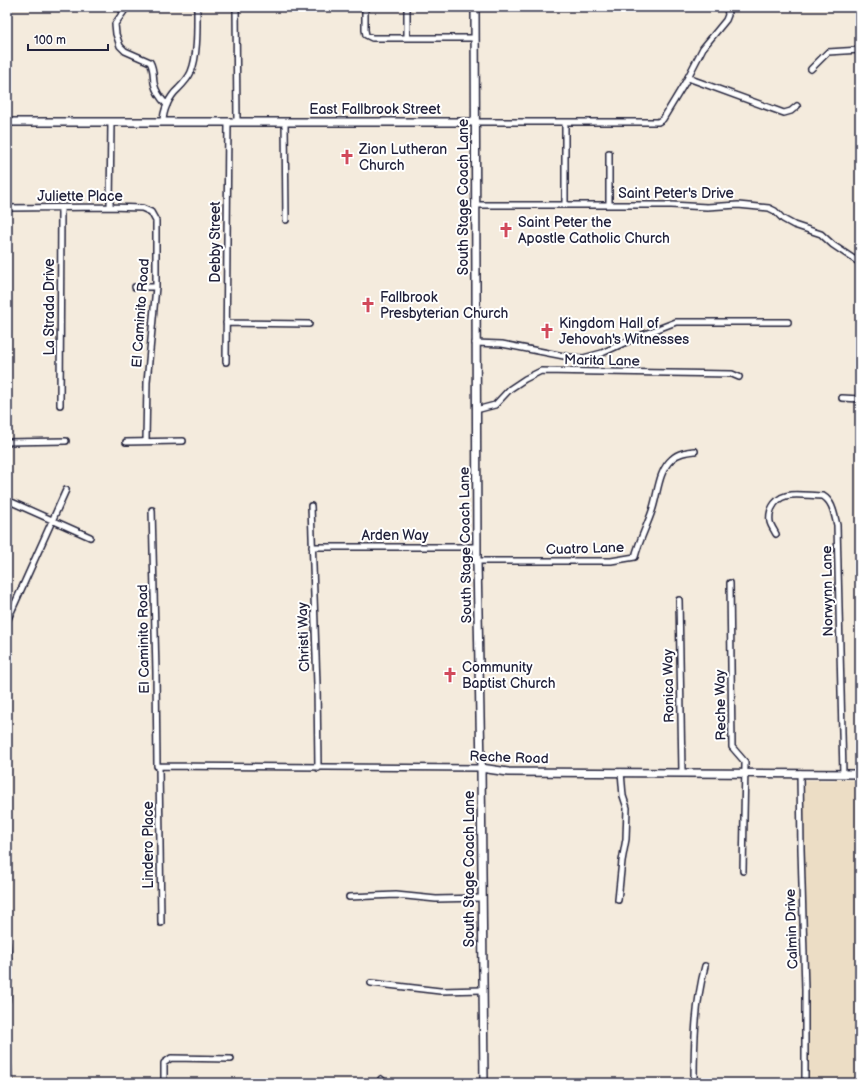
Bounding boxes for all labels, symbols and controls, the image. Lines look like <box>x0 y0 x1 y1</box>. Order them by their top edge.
scale bar <box>28 26 108 52</box>
text: 100 m <box>34 33 66 48</box>
street label: East Fallbrook Street <box>309 101 442 118</box>
street label: South Stage Coach Lane <box>455 119 472 275</box>
place label: Zion Lutheran Church <box>358 141 447 174</box>
church icon: Zion Lutheran Church <box>338 148 356 166</box>
street label: Saint Peter's Drive <box>618 185 734 202</box>
street label: Juliette Place <box>37 188 123 205</box>
street label: Debby Street <box>207 201 224 283</box>
place label: Saint Peter the Apostle Catholic Church <box>518 214 670 247</box>
church icon: Saint Peter the Apostle Catholic Church <box>497 221 515 239</box>
street label: La Strada Drive <box>41 258 58 356</box>
street label: El Caminito Road <box>128 258 153 368</box>
place label: Fallbrook Presbyterian Church <box>380 289 509 322</box>
church icon: Fallbrook Presbyterian Church <box>359 296 377 314</box>
place label: Kingdom Hall of Jehovah's Witnesses <box>559 315 689 348</box>
church icon: Kingdom Hall of Jehovah's Witnesses <box>538 322 556 340</box>
street label: Marita Lane <box>564 351 640 370</box>
street label: South Stage Coach Lane <box>456 467 475 623</box>
street label: Arden Way <box>362 527 429 544</box>
street label: Cuatro Lane <box>546 539 624 558</box>
street label: Norwynn Lane <box>818 545 837 637</box>
street label: El Caminito Road <box>134 584 153 694</box>
street label: Christi Way <box>294 601 313 672</box>
street label: Ronica Way <box>659 648 678 723</box>
place label: Community Baptist Church <box>462 659 556 692</box>
church icon: Community Baptist Church <box>441 666 459 684</box>
street label: Reche Way <box>711 669 730 741</box>
street label: Reche Road <box>469 748 549 767</box>
street label: South Stage Coach Lane <box>461 791 478 947</box>
street label: Lindero Place <box>140 801 157 889</box>
street label: Calmin Drive <box>782 888 801 969</box>

